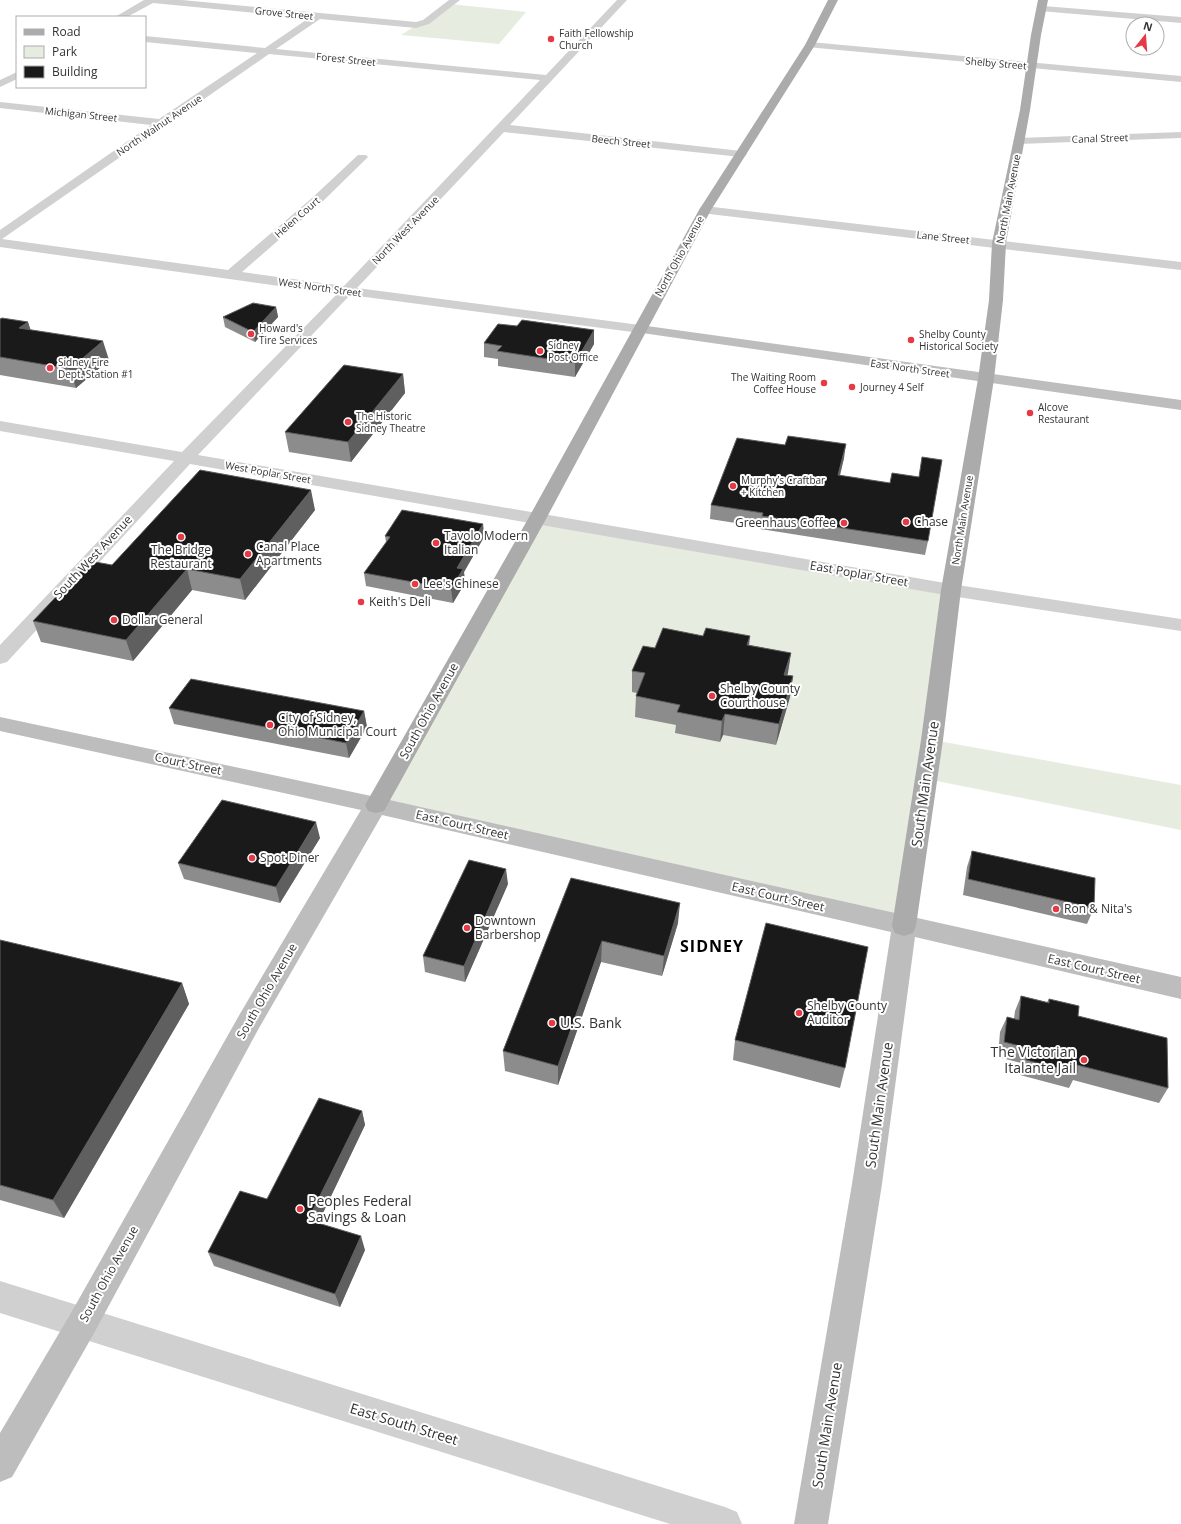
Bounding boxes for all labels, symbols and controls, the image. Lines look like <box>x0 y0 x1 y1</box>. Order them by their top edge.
street label: Grove Street <box>254 3 314 23</box>
legend <box>16 16 146 88</box>
north arrow <box>1125 16 1165 56</box>
text: N <box>1142 17 1155 34</box>
text: Road <box>52 23 81 40</box>
place label: Faith Fellowship Church <box>559 26 634 52</box>
marker: Faith Fellowship Church <box>546 34 556 44</box>
text: Park <box>52 43 78 60</box>
street label: Forest Street <box>316 49 377 69</box>
street label: Shelby Street <box>965 53 1028 73</box>
text: Building <box>52 63 98 80</box>
street label: North Walnut Avenue <box>113 91 205 159</box>
street label: Michigan Street <box>44 103 118 125</box>
street label: Canal Street <box>1071 130 1129 146</box>
street label: Beech Street <box>591 131 652 151</box>
street label: North Main Avenue <box>992 153 1024 245</box>
street label: North West Avenue <box>369 192 442 267</box>
street label: Helen Court <box>271 193 323 241</box>
street label: North Ohio Avenue <box>651 213 707 299</box>
street label: Lane Street <box>916 227 971 247</box>
street label: West North Street <box>278 274 363 300</box>
place label: Howard's Tire Services <box>259 321 317 347</box>
place label: Shelby County Historical Society <box>919 327 999 353</box>
marker: Howard's Tire Services <box>246 329 256 339</box>
marker: Shelby County Historical Society <box>906 335 916 345</box>
place label: Sidney Post Office <box>548 338 599 364</box>
marker: Sidney Post Office <box>535 346 545 356</box>
place label: Sidney Fire Dept. Station #1 <box>58 355 133 381</box>
street label: East North Street <box>869 356 951 381</box>
marker: Sidney Fire Dept. Station #1 <box>45 363 55 373</box>
place label: The Waiting Room Coffee House <box>731 370 816 396</box>
marker: The Waiting Room Coffee House <box>819 378 829 388</box>
place label: Journey 4 Self <box>859 380 924 394</box>
marker: Journey 4 Self <box>847 382 857 392</box>
place label: Alcove Restaurant <box>1038 400 1090 426</box>
marker: Alcove Restaurant <box>1025 408 1035 418</box>
place label: The Historic Sidney Theatre <box>356 409 426 435</box>
marker: The Historic Sidney Theatre <box>343 417 353 427</box>
street label: West Poplar Street <box>224 458 312 486</box>
place label: Murphy’s Craftbar + Kitchen <box>741 473 825 499</box>
street label: North Main Avenue <box>948 474 976 566</box>
marker: Murphy’s Craftbar + Kitchen <box>728 481 738 491</box>
street label: South West Avenue <box>49 511 136 602</box>
place label: Chase <box>914 513 948 530</box>
place label: Greenhaus Coffee <box>735 514 836 531</box>
marker: Chase <box>901 517 911 527</box>
marker: Greenhaus Coffee <box>839 518 849 528</box>
place label: Tavolo Modern Italian <box>444 527 528 558</box>
marker: The Bridge Restaurant <box>176 532 186 542</box>
place label: Canal Place Apartments <box>256 538 322 569</box>
marker: Tavolo Modern Italian <box>431 538 441 548</box>
place label: The Bridge Restaurant <box>150 541 212 572</box>
marker: Canal Place Apartments <box>243 549 253 559</box>
street label: East Poplar Street <box>809 557 910 591</box>
place label: Lee's Chinese <box>423 575 499 592</box>
marker: Lee's Chinese <box>410 579 420 589</box>
place label: Keith's Deli <box>369 593 431 610</box>
marker: Keith's Deli <box>356 597 366 607</box>
place label: Dollar General <box>122 611 203 628</box>
marker: Dollar General <box>109 615 119 625</box>
street label: South Ohio Avenue <box>395 659 462 762</box>
place label: Shelby County Courthouse <box>720 680 801 711</box>
marker: Shelby County Courthouse <box>707 691 717 701</box>
place label: City of Sidney, Ohio Municipal Court <box>278 709 397 740</box>
marker: City of Sidney, Ohio Municipal Court <box>265 720 275 730</box>
street label: South Main Avenue <box>906 720 943 848</box>
street label: Court Street <box>153 748 223 779</box>
street label: East Court Street <box>414 806 510 843</box>
place label: Spot Diner <box>260 849 319 866</box>
marker: Spot Diner <box>247 853 257 863</box>
street label: East Court Street <box>730 878 826 915</box>
place label: Ron & Nita's <box>1064 900 1133 917</box>
marker: Ron & Nita's <box>1051 904 1061 914</box>
place label: Downtown Barbershop <box>475 912 541 943</box>
marker: Downtown Barbershop <box>462 923 472 933</box>
district label: SIDNEY <box>680 935 744 957</box>
street label: South Ohio Avenue <box>232 940 301 1042</box>
street label: East Court Street <box>1046 950 1142 987</box>
place label: Shelby County Auditor <box>807 997 888 1028</box>
marker: Shelby County Auditor <box>794 1008 804 1018</box>
place label: U.S. Bank <box>560 1013 622 1032</box>
marker: U.S. Bank <box>547 1018 557 1028</box>
street label: South Main Avenue <box>860 1041 897 1169</box>
place label: The Victorian Italante Jail <box>991 1042 1076 1077</box>
marker: The Victorian Italante Jail <box>1079 1055 1089 1065</box>
place label: Peoples Federal Savings & Loan <box>308 1191 412 1226</box>
marker: Peoples Federal Savings & Loan <box>295 1204 305 1214</box>
street label: South Ohio Avenue <box>75 1222 142 1325</box>
street label: South Main Avenue <box>807 1361 846 1489</box>
street label: East South Street <box>348 1398 460 1449</box>

